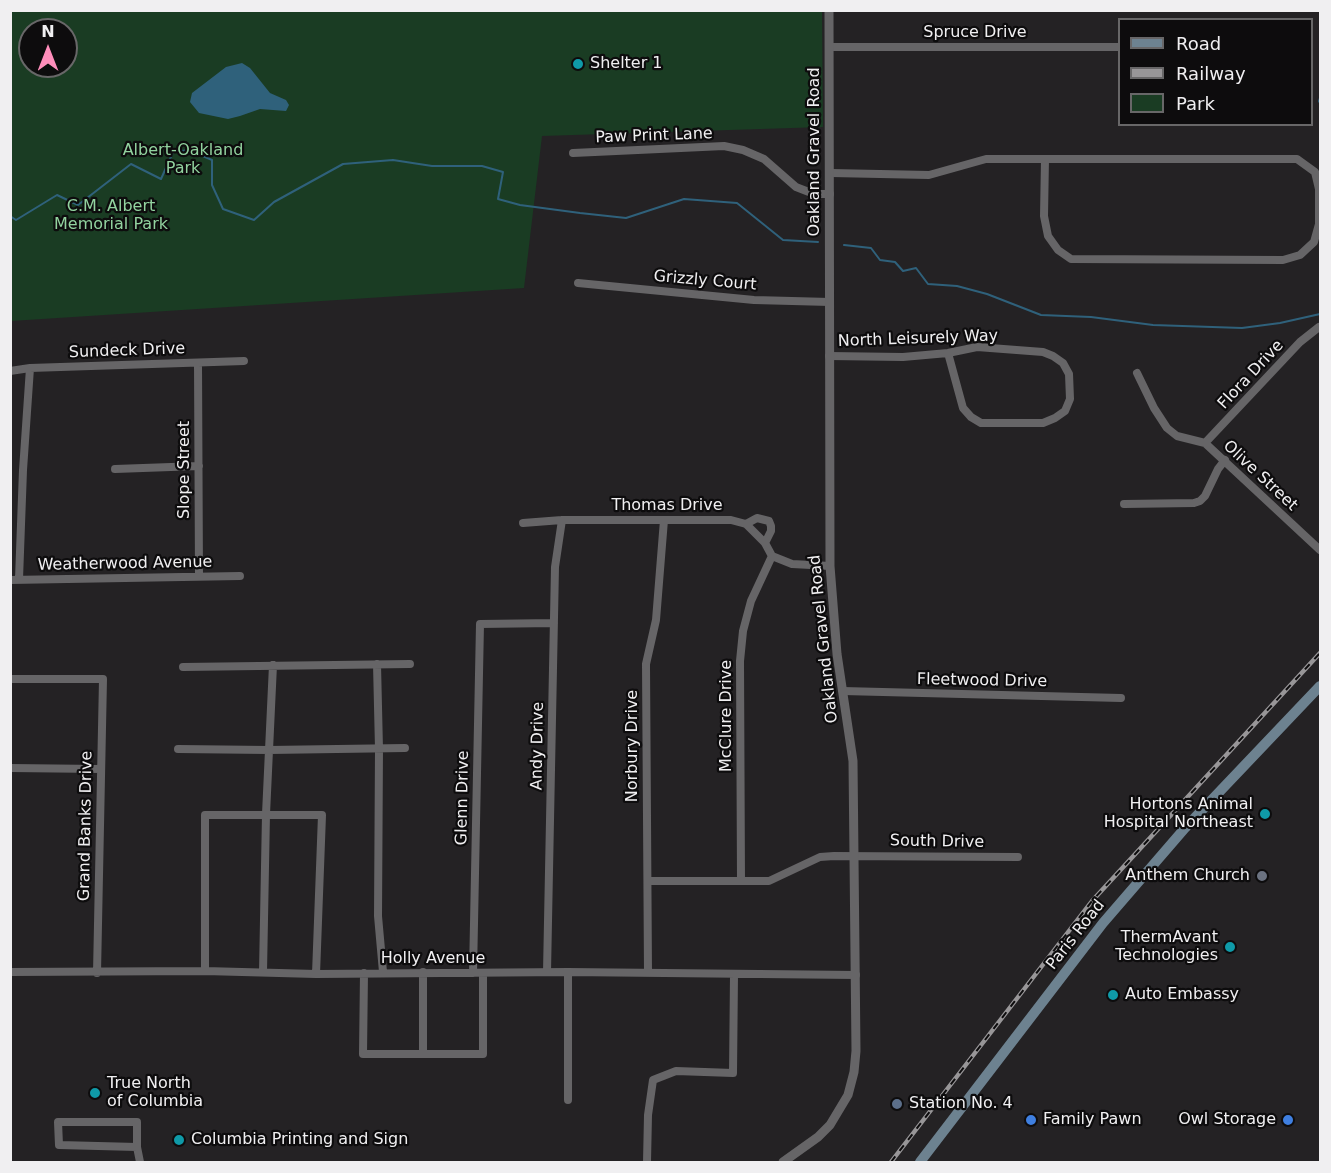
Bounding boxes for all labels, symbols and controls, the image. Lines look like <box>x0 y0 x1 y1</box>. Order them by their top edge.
north arrow <box>18 18 78 78</box>
legend <box>1118 18 1313 126</box>
text: N <box>41 22 55 41</box>
street label: Spruce Drive <box>923 23 1027 43</box>
text: Road <box>1176 33 1221 54</box>
place label: Shelter 1 <box>590 54 663 74</box>
marker: Shelter 1 <box>571 57 585 71</box>
text: Railway <box>1176 63 1246 84</box>
street label: Oakland Gravel Road <box>805 67 825 237</box>
text: Park <box>1176 93 1215 114</box>
street label: Paw Print Lane <box>595 124 713 148</box>
park label: Albert-Oakland Park <box>123 141 243 179</box>
park label: C.M. Albert Memorial Park <box>54 197 168 235</box>
street label: Grizzly Court <box>653 267 757 295</box>
street label: North Leisurely Way <box>838 327 998 351</box>
street label: Flora Drive <box>1214 336 1288 414</box>
street label: Sundeck Drive <box>69 339 185 363</box>
street label: Slope Street <box>175 421 195 519</box>
street label: Olive Street <box>1219 437 1301 515</box>
street label: Thomas Drive <box>611 496 723 516</box>
street label: Weatherwood Avenue <box>37 553 213 575</box>
street label: Oakland Gravel Road <box>806 554 842 724</box>
street label: McClure Drive <box>717 660 737 772</box>
street label: Fleetwood Drive <box>917 670 1047 692</box>
street label: Norbury Drive <box>623 690 643 802</box>
street label: Andy Drive <box>528 702 548 790</box>
street label: Glenn Drive <box>453 750 473 846</box>
street label: Grand Banks Drive <box>75 751 97 901</box>
place label: Hortons Animal Hospital Northeast <box>1104 795 1253 833</box>
marker: Hortons Animal Hospital Northeast <box>1258 807 1272 821</box>
street label: South Drive <box>890 832 984 852</box>
place label: Anthem Church <box>1125 866 1250 886</box>
marker: Anthem Church <box>1255 869 1269 883</box>
street label: Paris Road <box>1043 896 1109 974</box>
place label: ThermAvant Technologies <box>1115 928 1218 966</box>
marker: ThermAvant Technologies <box>1223 940 1237 954</box>
street label: Holly Avenue <box>381 949 485 969</box>
place label: Auto Embassy <box>1125 985 1239 1005</box>
marker: Auto Embassy <box>1106 988 1120 1002</box>
place label: True North of Columbia <box>107 1074 203 1112</box>
marker: True North of Columbia <box>88 1086 102 1100</box>
place label: Station No. 4 <box>909 1094 1013 1114</box>
marker: Station No. 4 <box>890 1097 904 1111</box>
place label: Family Pawn <box>1043 1110 1142 1130</box>
place label: Owl Storage <box>1178 1110 1276 1130</box>
marker: Family Pawn <box>1024 1113 1038 1127</box>
marker: Owl Storage <box>1281 1113 1295 1127</box>
place label: Columbia Printing and Sign <box>191 1130 408 1150</box>
marker: Columbia Printing and Sign <box>172 1133 186 1147</box>

